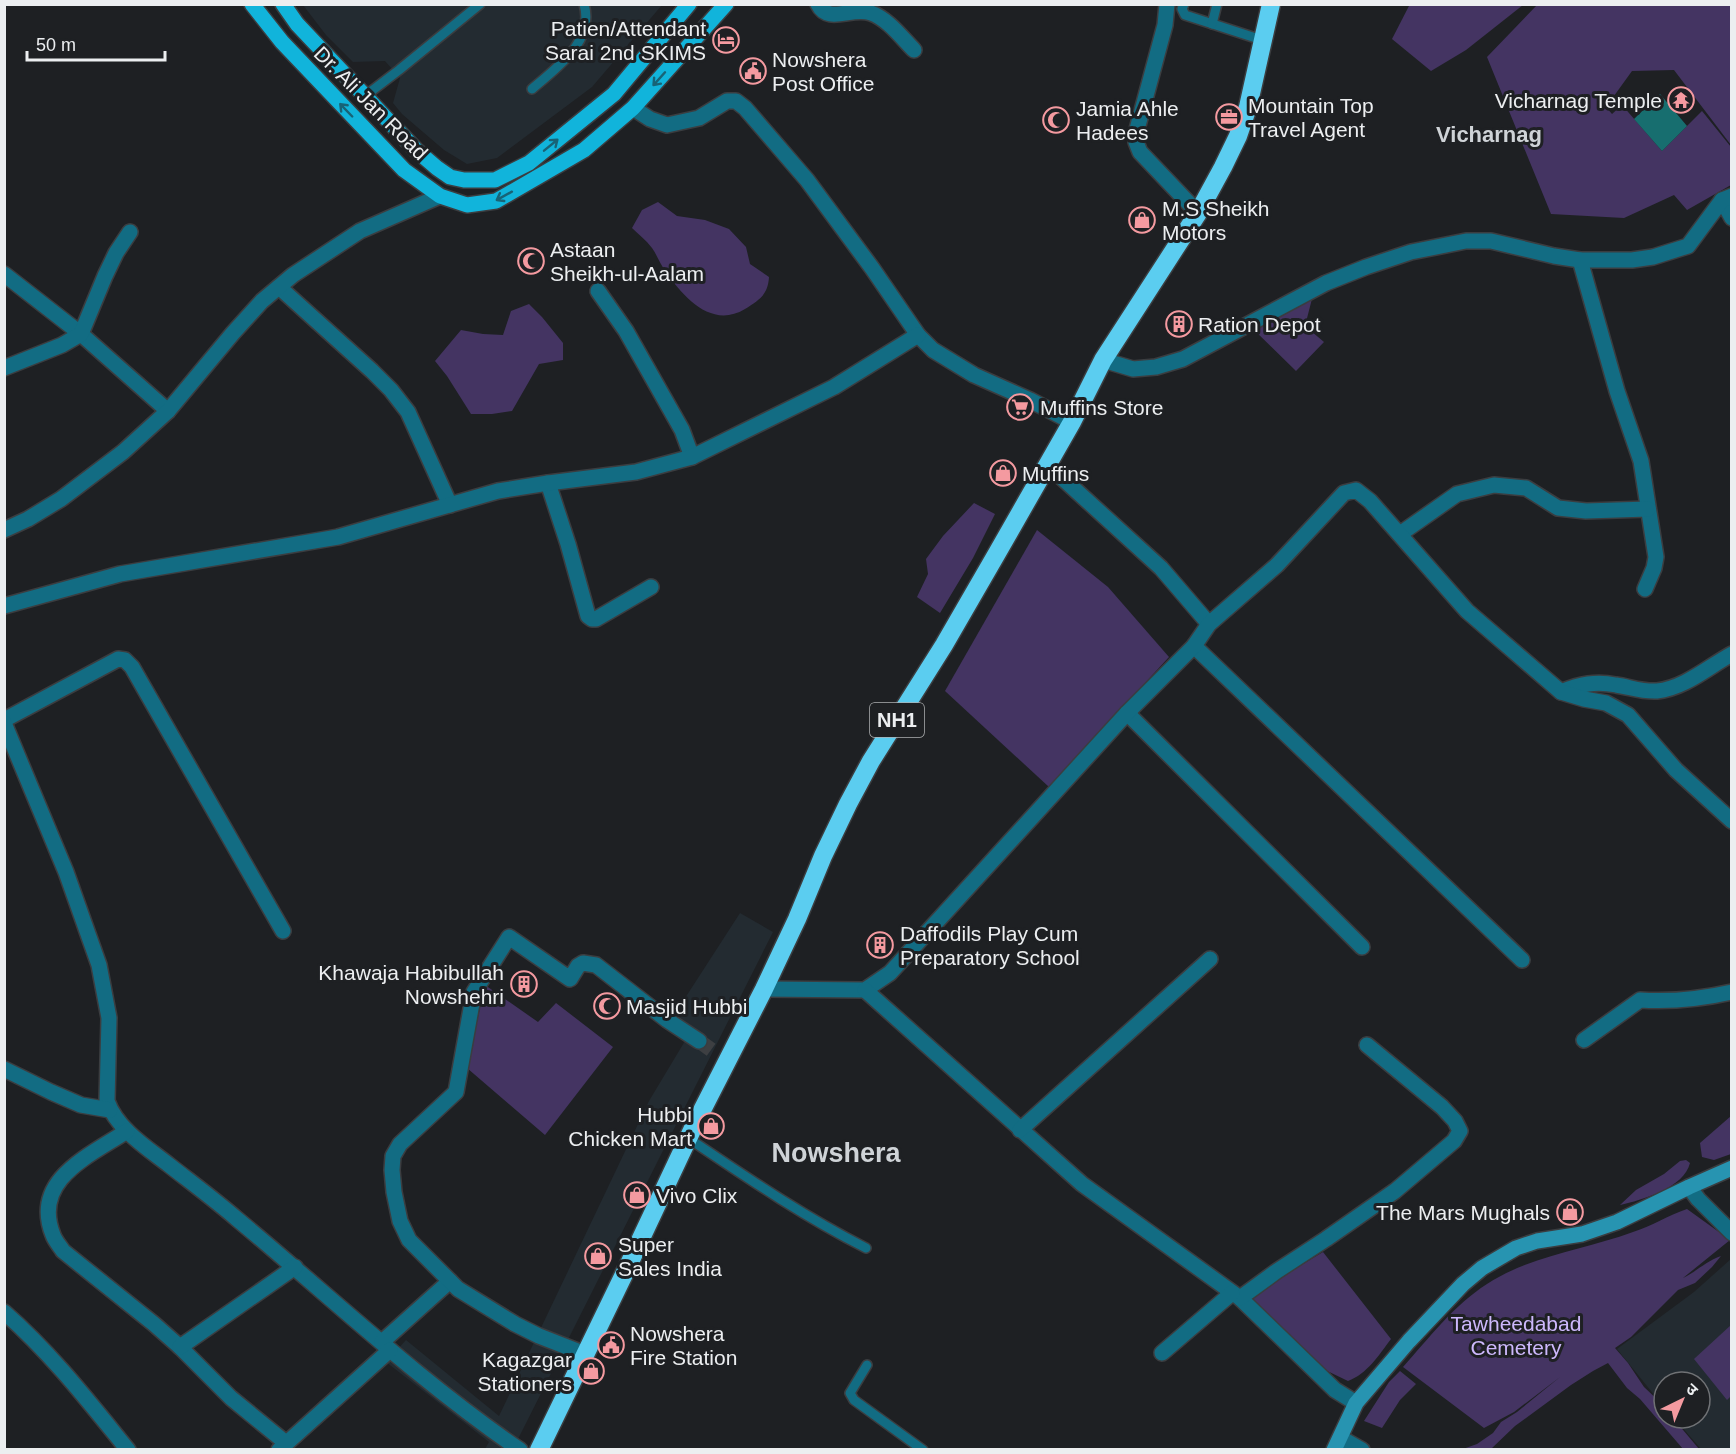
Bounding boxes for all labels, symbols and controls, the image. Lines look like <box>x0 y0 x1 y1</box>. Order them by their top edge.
place label: Patien/Attendant Sarai 2nd SKIMS <box>545 17 706 64</box>
scale bar <box>27 24 165 62</box>
hotel icon: Patien/Attendant Sarai 2nd SKIMS <box>711 25 741 55</box>
text: 50 m <box>36 35 76 55</box>
street label: Dr. Ali Jan Road <box>310 42 432 164</box>
place label: Nowshera Post Office <box>772 48 874 95</box>
public building icon: Nowshera Post Office <box>738 56 768 86</box>
one-way arrow <box>652 71 666 86</box>
temple icon: Vicharnag Temple <box>1666 85 1696 115</box>
place label: Vicharnag Temple <box>1495 89 1662 112</box>
place label: Mountain Top Travel Agent <box>1248 94 1374 141</box>
place label: Jamia Ahle Hadees <box>1076 97 1179 144</box>
office icon: Mountain Top Travel Agent <box>1214 102 1244 132</box>
one-way arrow <box>339 103 354 118</box>
mosque icon: Jamia Ahle Hadees <box>1041 105 1071 135</box>
district label: Vicharnag <box>1436 122 1542 147</box>
one-way arrow <box>543 139 559 152</box>
one-way arrow <box>496 191 514 202</box>
place label: M.S Sheikh Motors <box>1162 197 1269 244</box>
shop icon: M.S Sheikh Motors <box>1127 205 1157 235</box>
place label: Astaan Sheikh-ul-Aalam <box>550 238 704 285</box>
mosque icon: Astaan Sheikh-ul-Aalam <box>516 246 546 276</box>
building icon: Ration Depot <box>1164 309 1194 339</box>
place label: Ration Depot <box>1198 313 1321 336</box>
supermarket icon: Muffins Store <box>1005 392 1035 422</box>
place label: Muffins Store <box>1040 396 1163 419</box>
shop icon: Muffins <box>988 458 1018 488</box>
place label: Muffins <box>1022 462 1089 485</box>
road number: NH1 <box>870 703 924 737</box>
place label: Daffodils Play Cum Preparatory School <box>900 922 1080 969</box>
building icon: Daffodils Play Cum Preparatory School <box>865 930 895 960</box>
place label: Khawaja Habibullah Nowshehri <box>318 961 504 1008</box>
building icon: Khawaja Habibullah Nowshehri <box>509 969 539 999</box>
mosque icon: Masjid Hubbi <box>592 991 622 1021</box>
place label: Masjid Hubbi <box>626 995 747 1018</box>
place label: Hubbi Chicken Mart <box>568 1103 692 1150</box>
shop icon: Hubbi Chicken Mart <box>696 1111 726 1141</box>
district label: Nowshera <box>771 1138 902 1168</box>
shop icon: Vivo Clix <box>622 1180 652 1210</box>
place label: Vivo Clix <box>656 1184 738 1207</box>
shop icon: The Mars Mughals <box>1555 1197 1585 1227</box>
place label: The Mars Mughals <box>1376 1201 1550 1224</box>
place label: Super Sales India <box>618 1233 722 1280</box>
shop icon: Super Sales India <box>583 1241 613 1271</box>
park label: Tawheedabad Cemetery <box>1451 1312 1581 1359</box>
place label: Nowshera Fire Station <box>630 1322 737 1369</box>
public building icon: Nowshera Fire Station <box>596 1330 626 1360</box>
place label: Kagazgar Stationers <box>477 1348 572 1395</box>
shop icon: Kagazgar Stationers <box>576 1356 606 1386</box>
north arrow <box>1652 1370 1712 1430</box>
text: उ <box>1683 1380 1702 1399</box>

